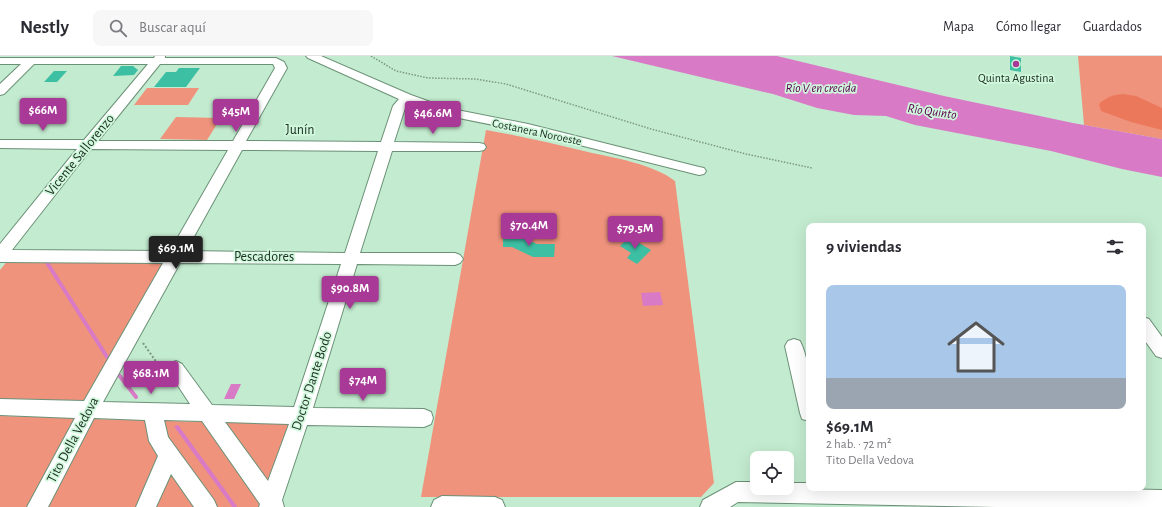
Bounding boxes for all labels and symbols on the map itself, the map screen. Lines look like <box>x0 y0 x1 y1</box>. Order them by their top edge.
marker: Quinta Agustina <box>1011 59 1021 69</box>
place label: Quinta Agustina <box>978 72 1054 85</box>
water label: Río V en crecida <box>786 82 857 95</box>
pin: $66M <box>19 98 67 132</box>
pin: $45M <box>212 99 260 133</box>
pin: $46.6M <box>400 101 466 135</box>
water label: Río Quinto <box>907 102 957 122</box>
street label: Vicente Sallorenzo <box>43 111 117 198</box>
street label: Costanera Noroeste <box>491 117 583 147</box>
street label: Junín <box>285 123 315 137</box>
pin: $70.4M <box>496 213 562 247</box>
pin: $79.5M <box>602 216 668 250</box>
pin: $69.1M <box>143 236 209 270</box>
street label: Pescadores <box>234 250 294 264</box>
pin: $90.8M <box>317 276 383 310</box>
street label: Doctor Dante Bodo <box>289 330 335 432</box>
pin: $68.1M <box>118 361 184 395</box>
pin: $74M <box>339 368 387 402</box>
street label: Tito Della Vedova <box>45 394 102 485</box>

